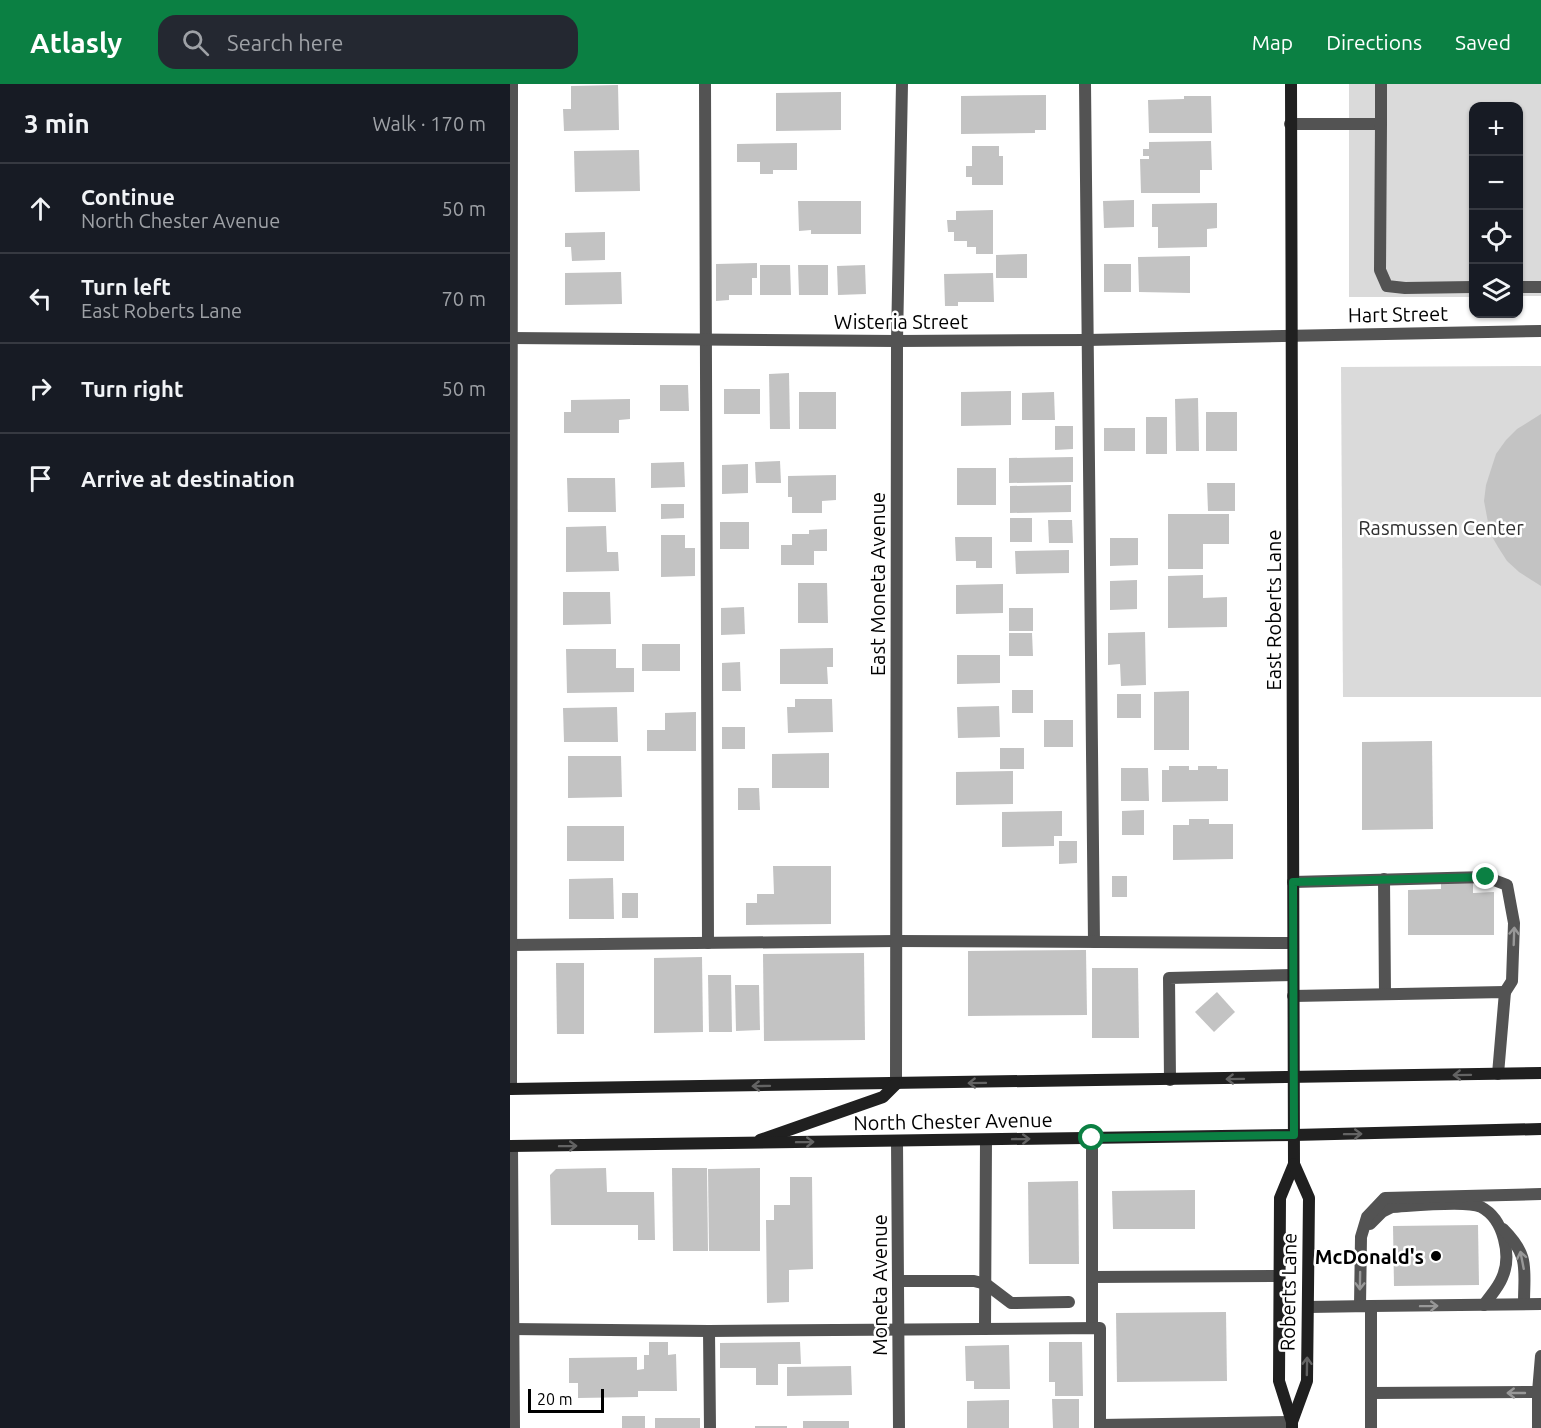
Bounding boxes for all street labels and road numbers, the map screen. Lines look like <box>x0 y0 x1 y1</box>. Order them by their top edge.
street label: Hart Street <box>1348 302 1448 326</box>
street label: Wisteria Street <box>834 310 968 333</box>
street label: East Moneta Avenue <box>866 492 889 676</box>
street label: East Roberts Lane <box>1262 529 1285 691</box>
street label: North Chester Avenue <box>853 1108 1053 1134</box>
street label: Moneta Avenue <box>868 1214 891 1356</box>
street label: Roberts Lane <box>1275 1233 1301 1351</box>

